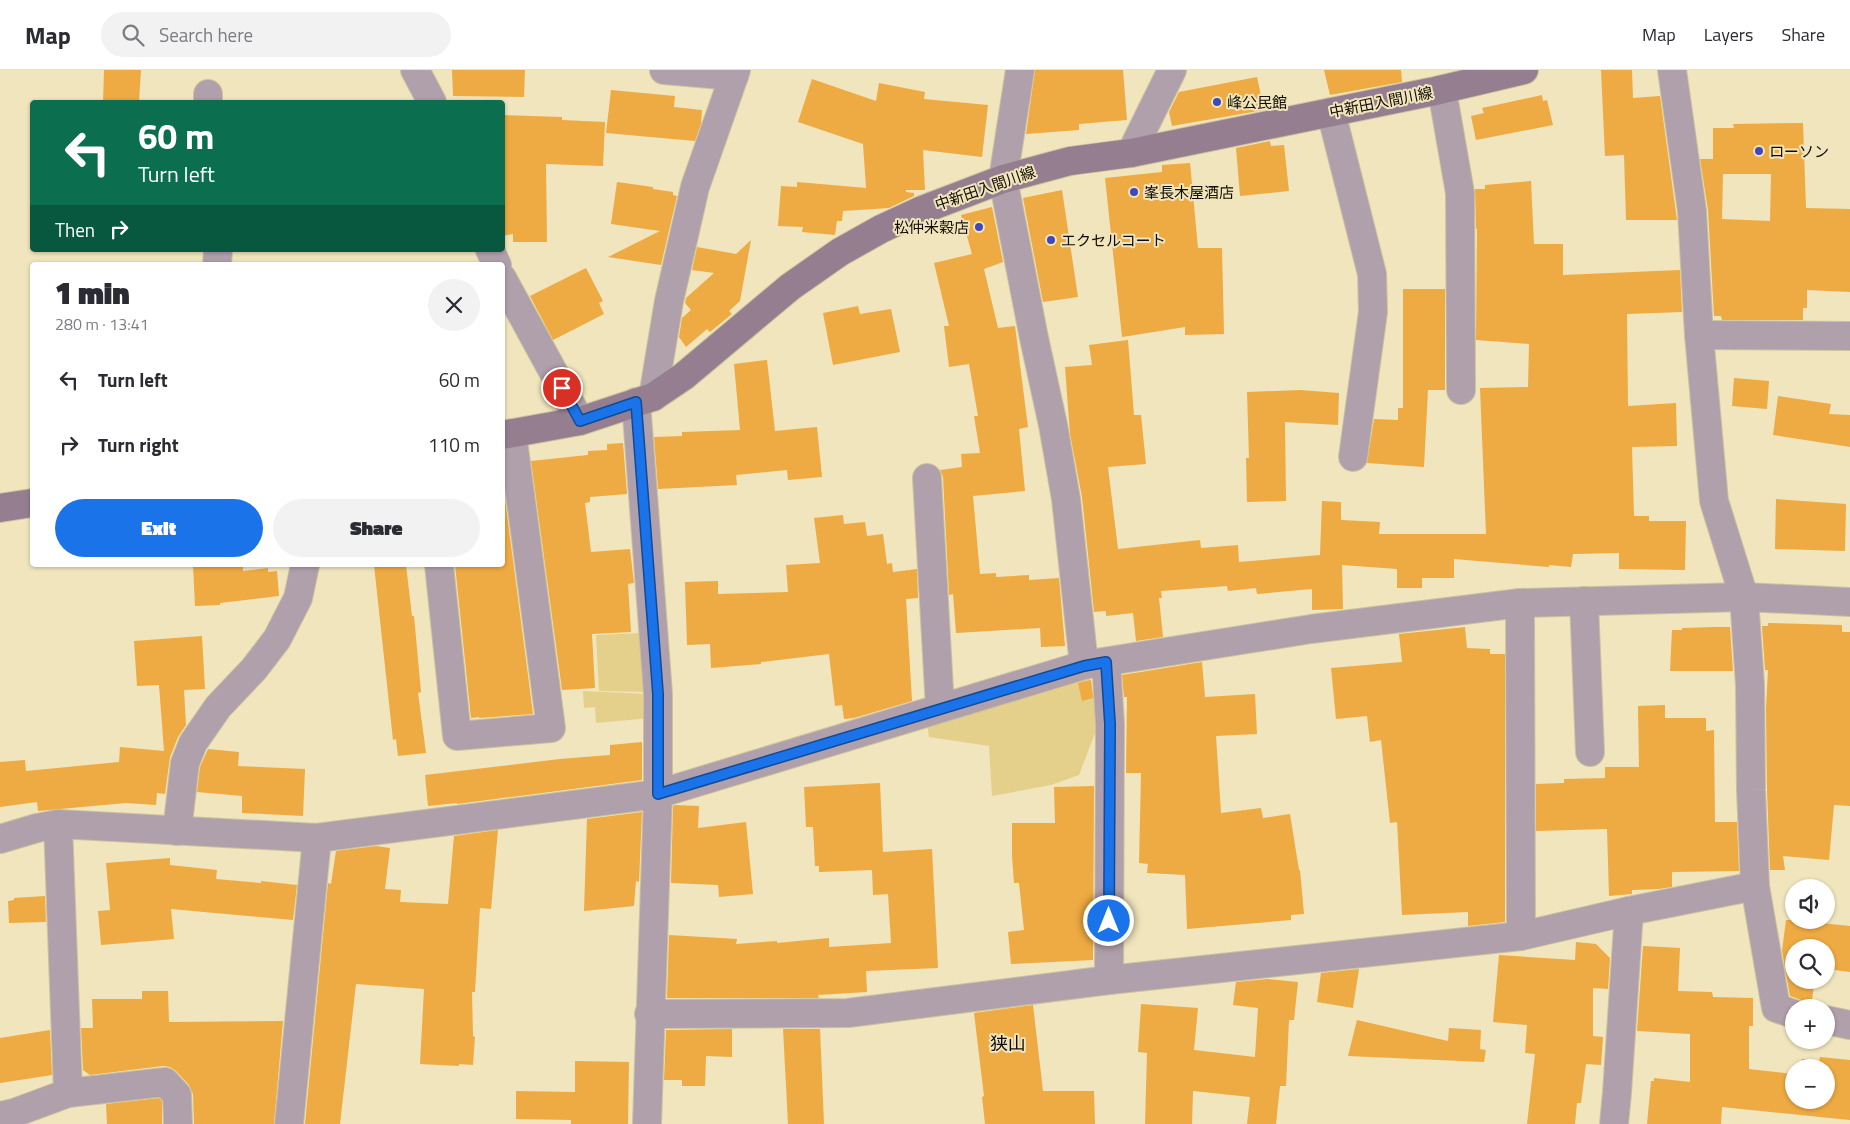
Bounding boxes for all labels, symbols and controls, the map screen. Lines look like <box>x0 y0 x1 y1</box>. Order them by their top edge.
search box <box>101 12 451 57</box>
text: Map <box>25 17 71 53</box>
text: Search here <box>159 20 253 49</box>
icon: search <box>119 21 147 49</box>
text: Map <box>1642 21 1676 48</box>
text: Layers <box>1704 21 1753 48</box>
text: Share <box>1781 21 1825 48</box>
street label: 中新田入間川線 <box>1327 81 1435 123</box>
place label: 峰公民館 <box>1227 91 1287 114</box>
marker: 峰公民館 <box>1211 96 1223 108</box>
text: 60 m <box>138 109 214 163</box>
icon: left <box>55 120 120 185</box>
place label: ローソン <box>1769 140 1829 163</box>
marker: ローソン <box>1753 145 1765 157</box>
text: Turn left <box>138 157 215 191</box>
street label: 中新田入間川線 <box>932 160 1038 216</box>
place label: 峯長木屋酒店 <box>1144 181 1234 204</box>
marker: 峯長木屋酒店 <box>1128 186 1140 198</box>
text: Then <box>55 215 95 244</box>
icon: right <box>105 215 133 243</box>
place label: 松仲米穀店 <box>894 216 969 239</box>
marker: 松仲米穀店 <box>973 221 985 233</box>
place label: エクセルコート <box>1061 229 1166 252</box>
marker: エクセルコート <box>1045 234 1057 246</box>
text: 1 min <box>55 270 130 316</box>
button: close <box>428 279 480 331</box>
text: 280 m · 13:41 <box>55 312 149 336</box>
text: Turn left <box>98 365 168 394</box>
text: 60 m <box>439 365 480 394</box>
icon: left <box>55 366 83 394</box>
pin <box>541 367 583 409</box>
icon: arrive <box>548 374 576 402</box>
text: Turn right <box>98 430 179 459</box>
text: 110 m <box>428 430 480 459</box>
icon: right <box>55 431 83 459</box>
button: Exit <box>55 499 263 557</box>
button: Share <box>273 499 480 557</box>
map controls <box>1785 879 1835 1109</box>
button: sound <box>1785 879 1835 929</box>
position arrow <box>1082 894 1134 946</box>
button: search <box>1785 939 1835 989</box>
button: + <box>1785 999 1835 1049</box>
district label: 狭山 <box>990 1030 1026 1057</box>
button: − <box>1785 1059 1835 1109</box>

